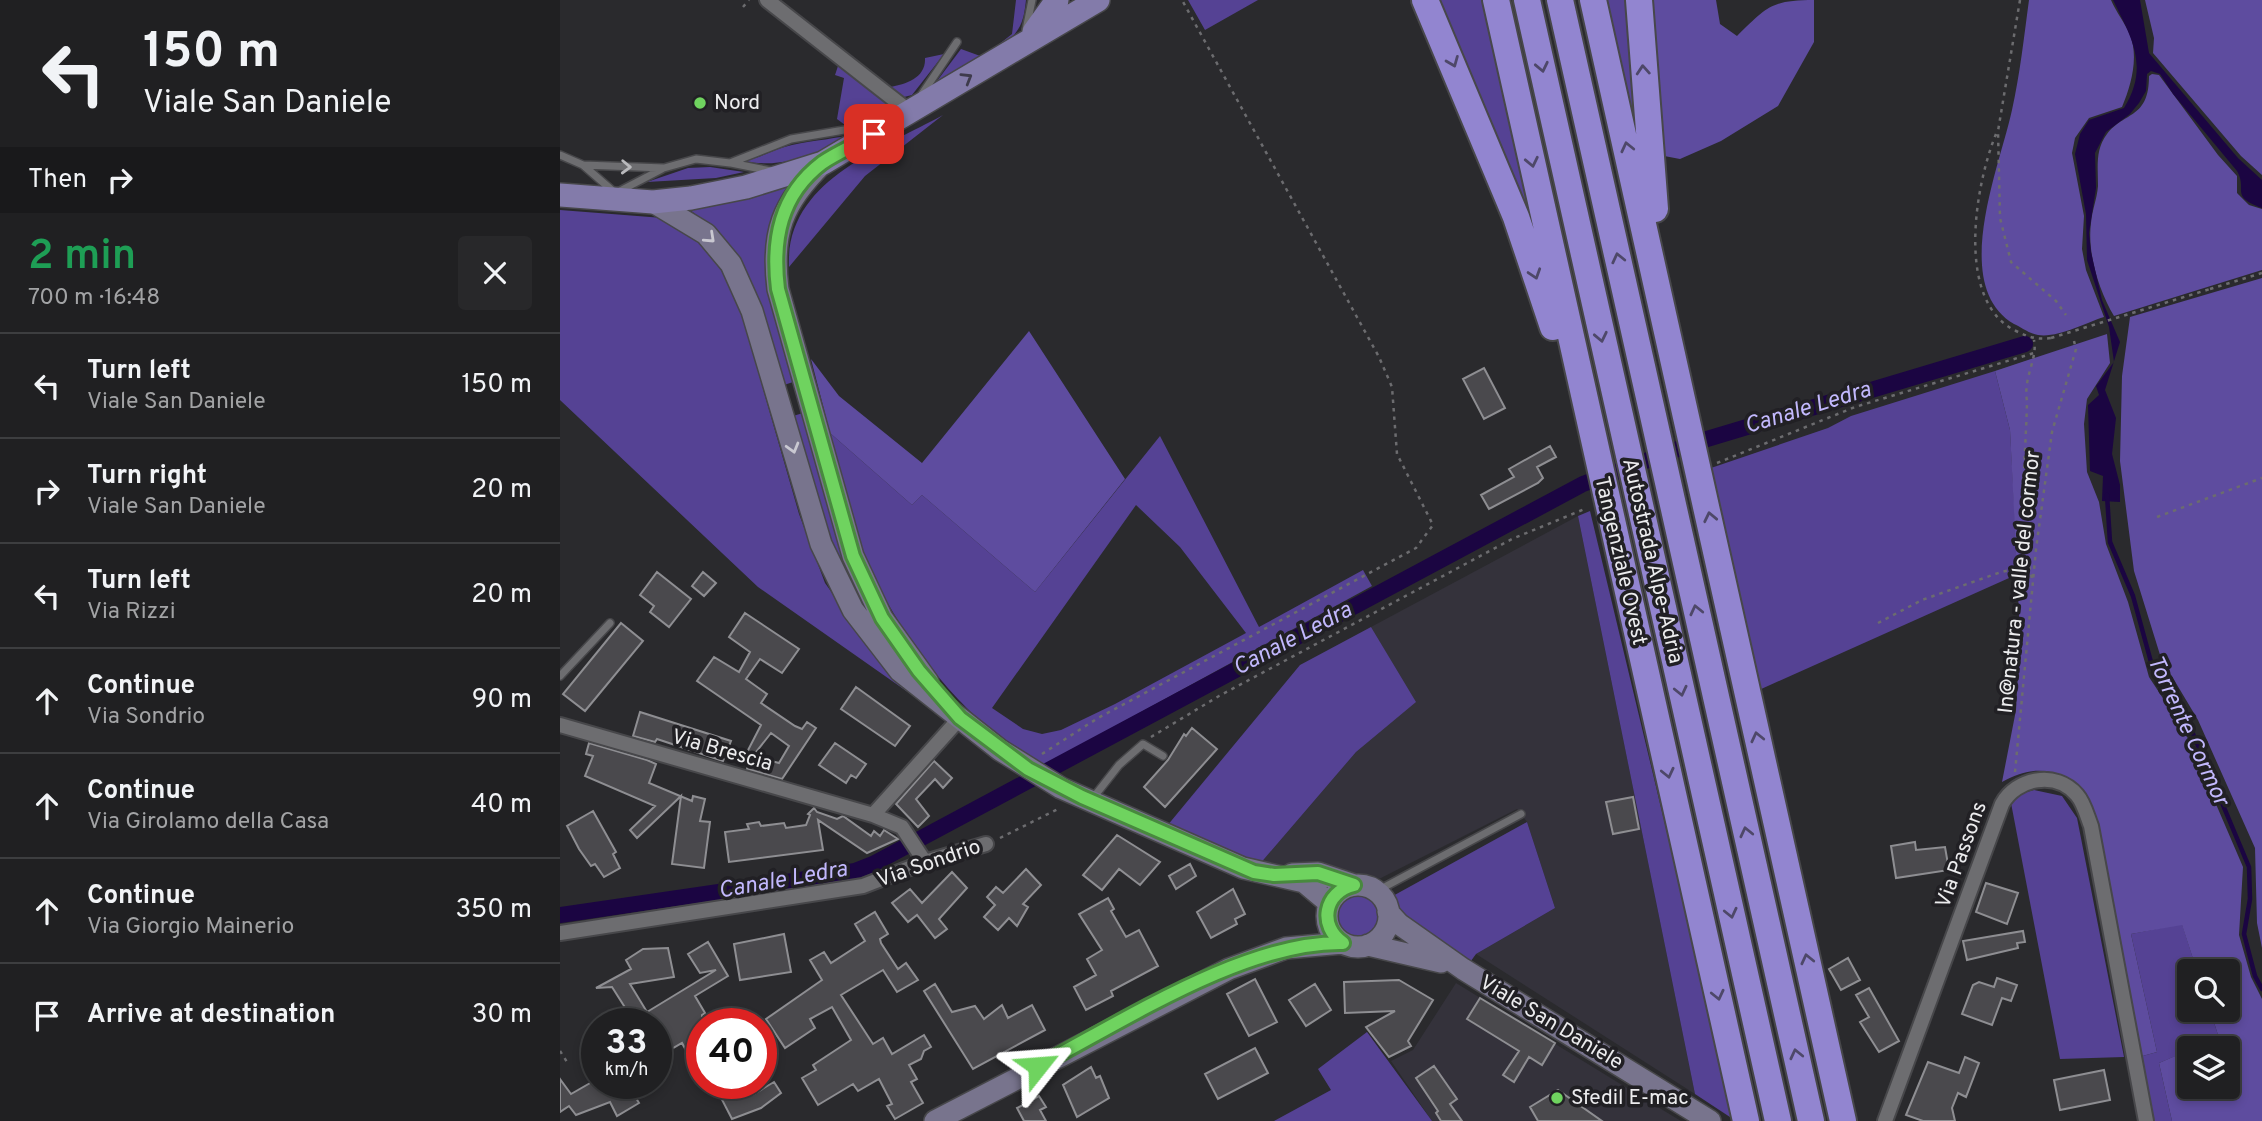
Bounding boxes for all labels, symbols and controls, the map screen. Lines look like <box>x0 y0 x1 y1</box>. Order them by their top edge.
text: 150 m <box>143 23 280 85</box>
icon: left <box>28 28 119 119</box>
one-way arrow <box>1445 55 1459 67</box>
one-way arrow <box>1533 61 1548 73</box>
one-way arrow <box>1636 64 1651 75</box>
one-way arrow <box>960 73 973 86</box>
text: Viale San Daniele <box>143 84 391 124</box>
place label: Nord <box>714 90 760 117</box>
marker: Nord <box>692 95 708 111</box>
pin <box>844 104 904 164</box>
icon: arrive <box>855 115 893 153</box>
one-way arrow <box>1620 141 1635 153</box>
one-way arrow <box>1523 156 1538 168</box>
one-way arrow <box>621 159 632 174</box>
icon: right <box>101 161 139 199</box>
text: Then <box>28 164 87 197</box>
one-way arrow <box>702 230 715 243</box>
text: 2 min <box>28 231 136 284</box>
button: close <box>458 236 532 310</box>
one-way arrow <box>1611 252 1626 264</box>
one-way arrow <box>1527 267 1541 280</box>
text: 700 m · 16:48 <box>28 284 160 313</box>
one-way arrow <box>1593 331 1608 343</box>
text: Turn left <box>87 355 191 388</box>
icon: left <box>28 367 66 405</box>
text: 150 m <box>461 369 532 402</box>
water label: Canale Ledra <box>1741 376 1875 442</box>
text: Viale San Daniele <box>87 388 266 417</box>
one-way arrow <box>784 442 799 454</box>
street label: In@natura - valle del cormor <box>1993 449 2047 715</box>
street label: Autostrada Alpe-Adria <box>1615 456 1689 666</box>
text: Turn right <box>87 460 207 493</box>
icon: right <box>28 472 66 510</box>
text: 20 m <box>471 474 532 507</box>
street label: Tangenziale Ovest <box>1587 474 1653 648</box>
text: Viale San Daniele <box>87 493 266 522</box>
one-way arrow <box>1704 511 1719 523</box>
text: Turn left <box>87 565 191 598</box>
icon: left <box>28 577 66 615</box>
text: 20 m <box>471 579 532 612</box>
water label: Canale Ledra <box>1229 597 1358 683</box>
text: Via Rizzi <box>87 598 176 627</box>
one-way arrow <box>1690 604 1705 616</box>
water label: Torrente Cormor <box>2139 651 2236 813</box>
text: Continue <box>87 670 195 703</box>
icon: ahead <box>28 682 66 720</box>
text: 90 m <box>472 684 532 717</box>
one-way arrow <box>1673 685 1687 697</box>
text: Via Sondrio <box>87 703 205 732</box>
street label: Via Brescia <box>668 724 776 778</box>
one-way arrow <box>1750 731 1765 743</box>
one-way arrow <box>1659 767 1674 779</box>
text: Continue <box>87 775 195 808</box>
icon: ahead <box>28 787 66 825</box>
text: 40 m <box>471 789 532 822</box>
street label: Via Passons <box>1930 798 1994 912</box>
text: Via Girolamo della Casa <box>87 808 329 837</box>
one-way arrow <box>1740 826 1754 838</box>
street label: Via Sondrio <box>874 834 984 894</box>
water label: Canale Ledra <box>716 855 850 907</box>
text: Continue <box>87 880 195 913</box>
icon: ahead <box>28 892 66 930</box>
text: 350 m <box>455 894 532 927</box>
one-way arrow <box>1723 906 1738 918</box>
text: Via Giorgio Mainerio <box>87 913 294 942</box>
one-way arrow <box>1800 953 1815 965</box>
map controls <box>2177 959 2240 1099</box>
button: search <box>2177 959 2240 1022</box>
street label: Viale San Daniele <box>1474 969 1628 1077</box>
one-way arrow <box>1709 989 1724 1001</box>
icon: arrive <box>28 997 66 1035</box>
text: Arrive at destination <box>87 999 335 1032</box>
text: 30 m <box>472 999 532 1032</box>
speed limit sign: 40 <box>686 1008 777 1099</box>
text: 33 <box>606 1022 647 1066</box>
position arrow <box>1001 1029 1075 1103</box>
button: layers <box>2177 1036 2240 1099</box>
one-way arrow <box>1789 1048 1804 1060</box>
text: km/h <box>605 1059 648 1082</box>
place label: Sfedil E-mac <box>1571 1085 1689 1112</box>
marker: Sfedil E-mac <box>1549 1090 1565 1106</box>

